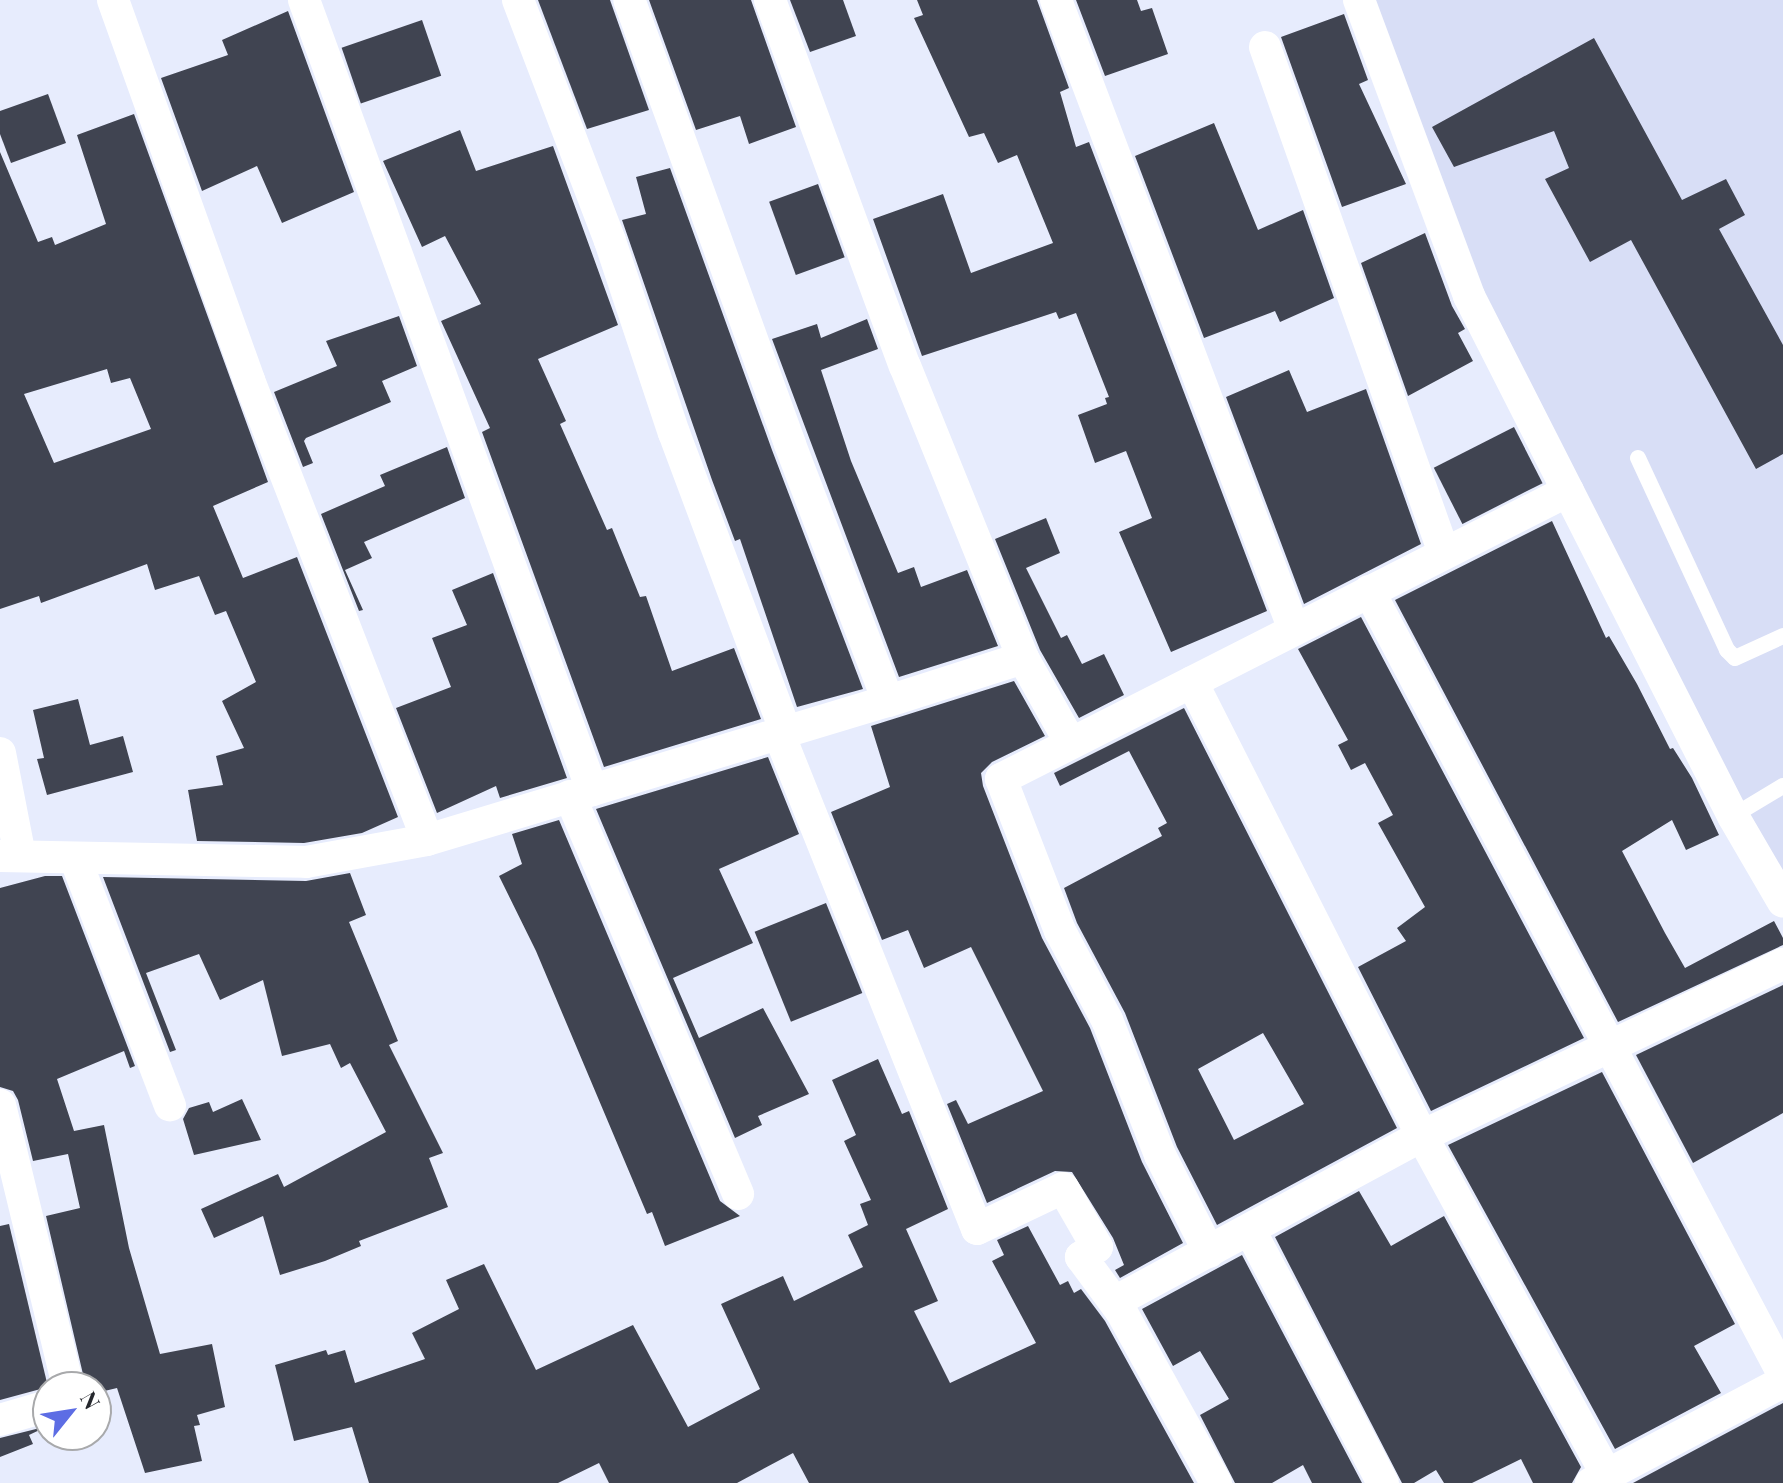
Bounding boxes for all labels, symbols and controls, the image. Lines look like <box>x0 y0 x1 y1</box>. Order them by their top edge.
north arrow <box>32 1371 112 1451</box>
text: N <box>74 1386 108 1414</box>

